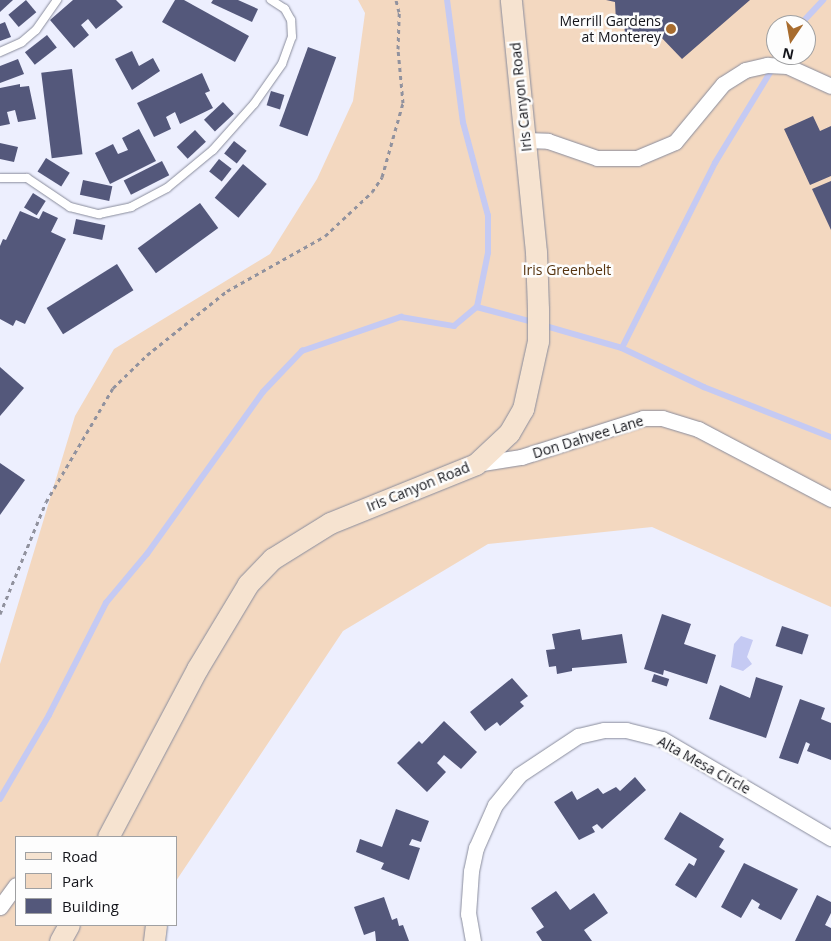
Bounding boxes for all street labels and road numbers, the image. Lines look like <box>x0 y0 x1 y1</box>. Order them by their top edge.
street label: Iris Canyon Road <box>507 42 535 152</box>
street label: Don Dahvee Lane <box>530 412 646 462</box>
street label: Iris Canyon Road <box>364 459 472 515</box>
street label: Alta Mesa Circle <box>655 733 753 797</box>

